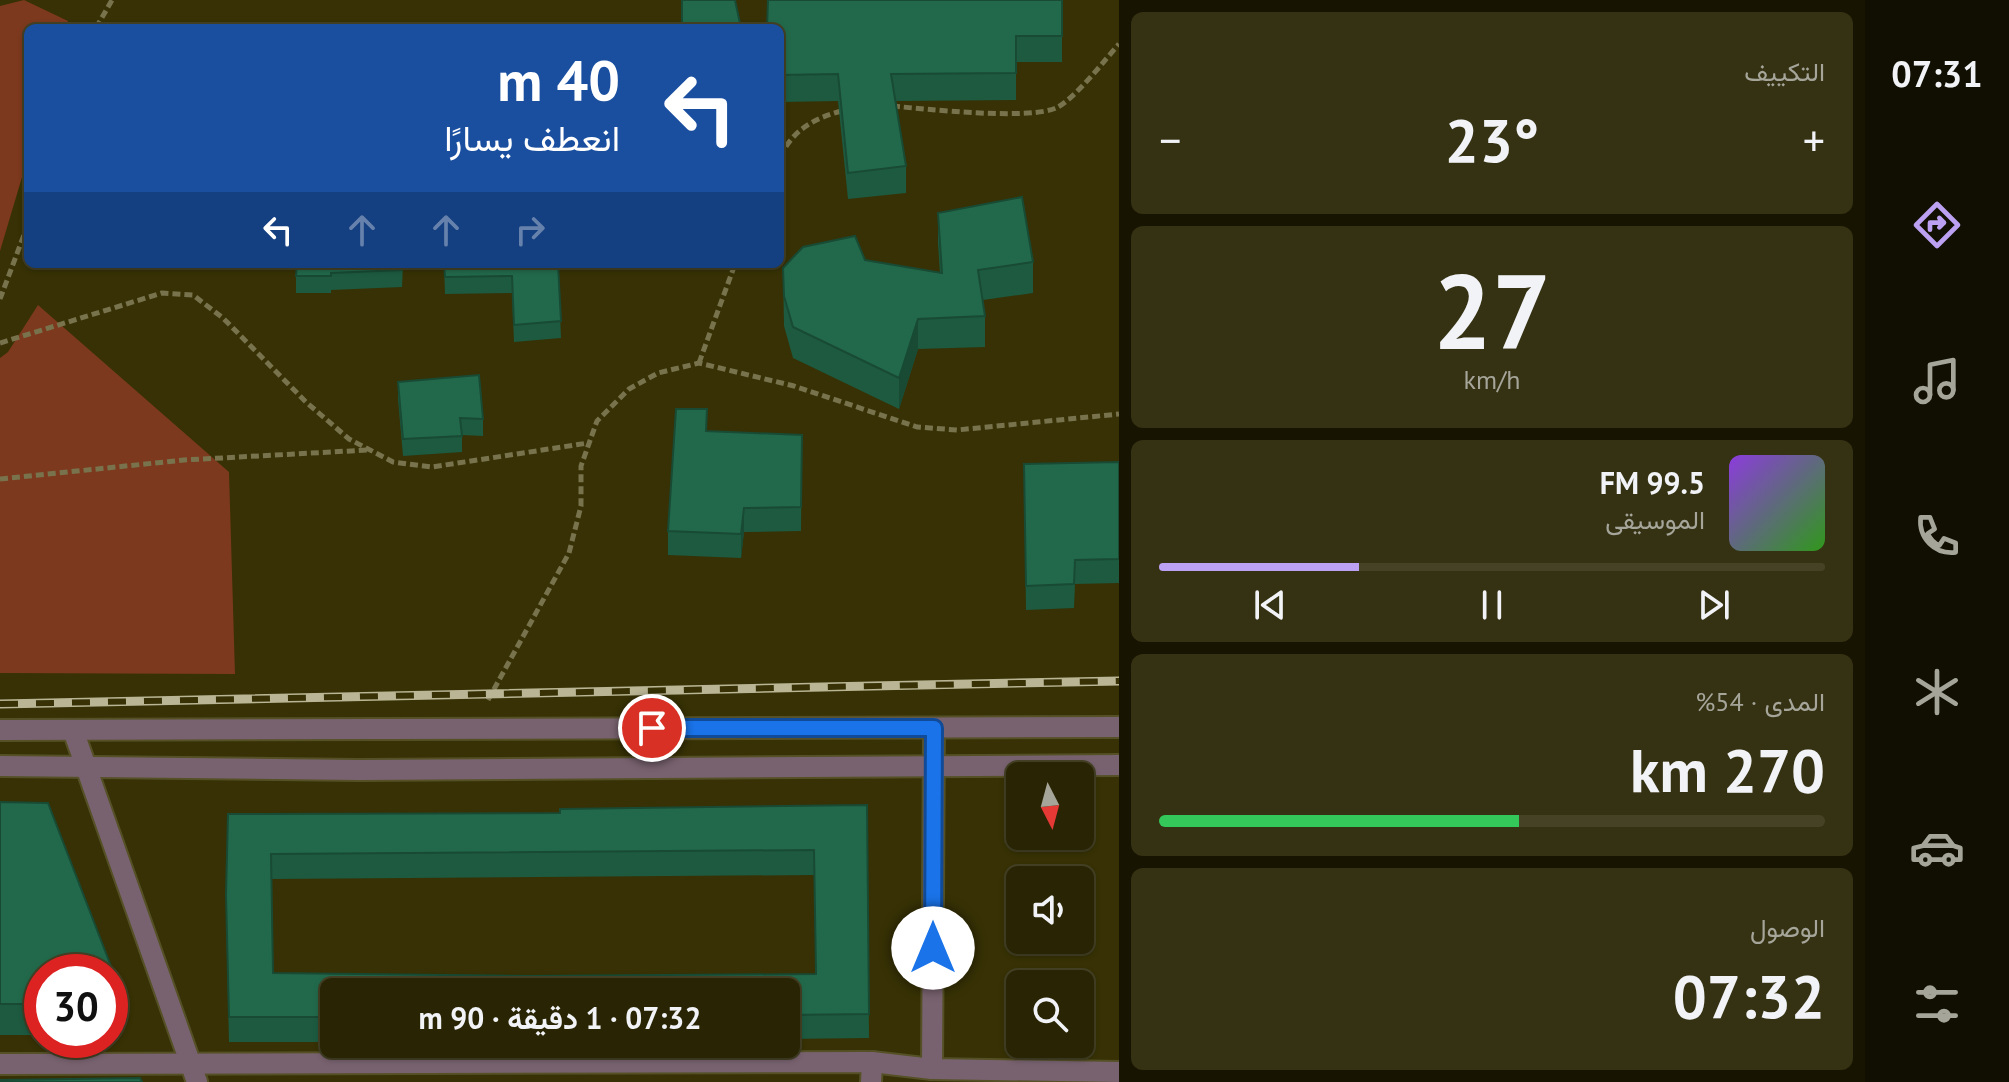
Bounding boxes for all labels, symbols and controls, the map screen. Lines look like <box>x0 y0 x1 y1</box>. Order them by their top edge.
text: 40 m <box>497 44 620 116</box>
text: 07:31 <box>1891 50 1983 97</box>
text: التكييف <box>1744 55 1825 88</box>
icon: left <box>648 56 752 160</box>
text: 23° <box>1445 101 1539 179</box>
text: − <box>1159 111 1181 168</box>
text: + <box>1803 111 1825 168</box>
text: انعطف يسارًا <box>444 114 620 161</box>
icon: directions <box>1909 197 1965 253</box>
icon: left <box>256 208 300 252</box>
icon: ahead <box>340 208 384 252</box>
icon: ahead <box>424 208 468 252</box>
icon: right <box>508 208 552 252</box>
text: 27 <box>1433 243 1551 378</box>
icon: music <box>1909 353 1965 409</box>
text: km/h <box>1464 363 1521 396</box>
text: 99.5 FM <box>1600 463 1705 502</box>
text: الموسيقى <box>1605 503 1705 536</box>
icon: phone <box>1909 508 1965 564</box>
icon: previous <box>1248 583 1292 627</box>
icon: pause <box>1470 583 1514 627</box>
icon: next <box>1692 583 1736 627</box>
icon: climate <box>1909 664 1965 720</box>
text: المدى · 54% <box>1695 685 1825 718</box>
pin <box>618 694 686 762</box>
icon: arrive <box>630 706 674 750</box>
text: 270 km <box>1630 731 1825 809</box>
north arrow <box>1006 762 1094 850</box>
map controls <box>1006 762 1094 1058</box>
icon: car <box>1909 820 1965 876</box>
button: sound <box>1006 866 1094 954</box>
position arrow <box>891 906 975 990</box>
text: الوصول <box>1750 911 1825 944</box>
speed limit sign: 30 <box>24 954 128 1058</box>
text: 07:32 <box>1673 957 1825 1035</box>
button: search <box>1006 970 1094 1058</box>
icon: filters <box>1909 976 1965 1032</box>
text: 07:32 · 1 دقيقة · 90 m <box>419 998 701 1037</box>

